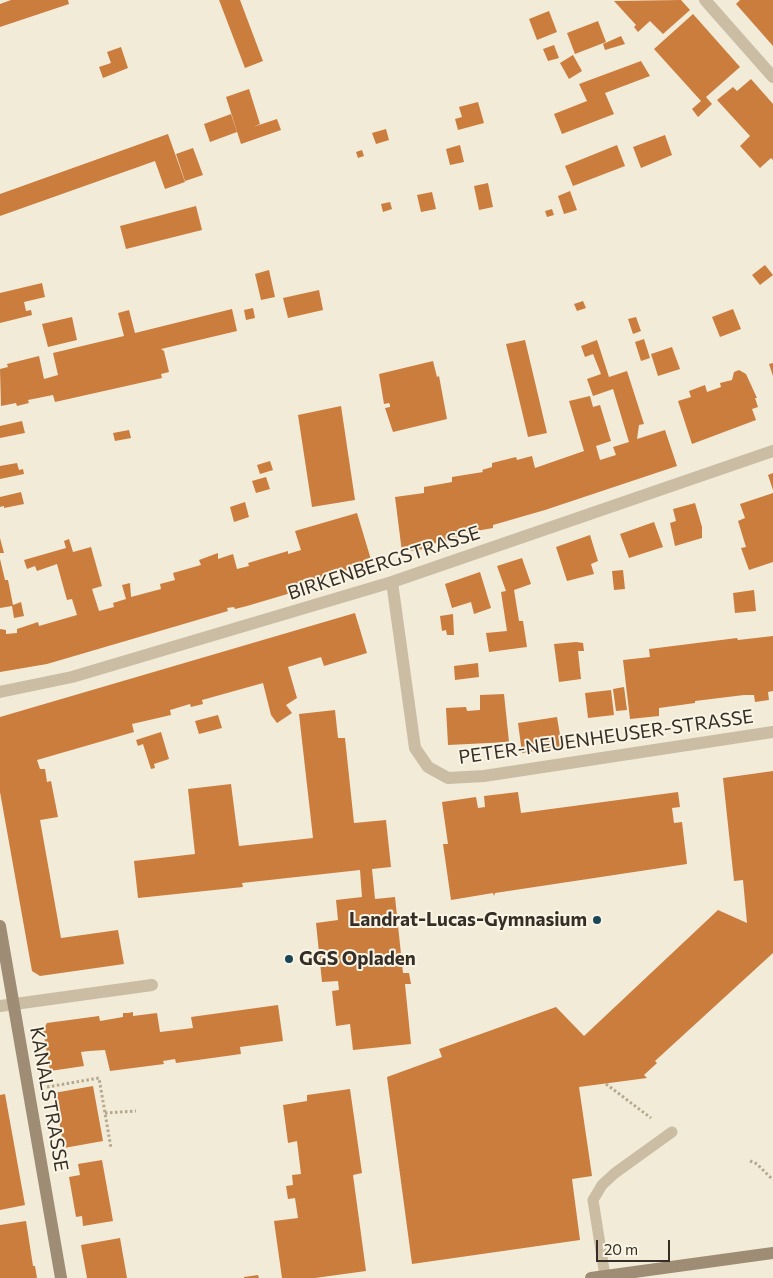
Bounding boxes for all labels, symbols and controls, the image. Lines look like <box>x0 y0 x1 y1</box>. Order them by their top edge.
street label: BIRKENBERGSTRASSE <box>285 521 483 605</box>
street label: PETER-NEUENHEUSER-STRASSE <box>457 705 755 769</box>
place label: Landrat-Lucas-Gymnasium <box>349 909 587 931</box>
marker: Landrat-Lucas-Gymnasium <box>591 914 603 926</box>
place label: GGS Opladen <box>299 948 416 970</box>
marker: GGS Opladen <box>283 953 295 965</box>
street label: KANALSTRASSE <box>25 1025 73 1173</box>
scale bar <box>598 1230 672 1262</box>
text: 20 m <box>604 1240 638 1258</box>

